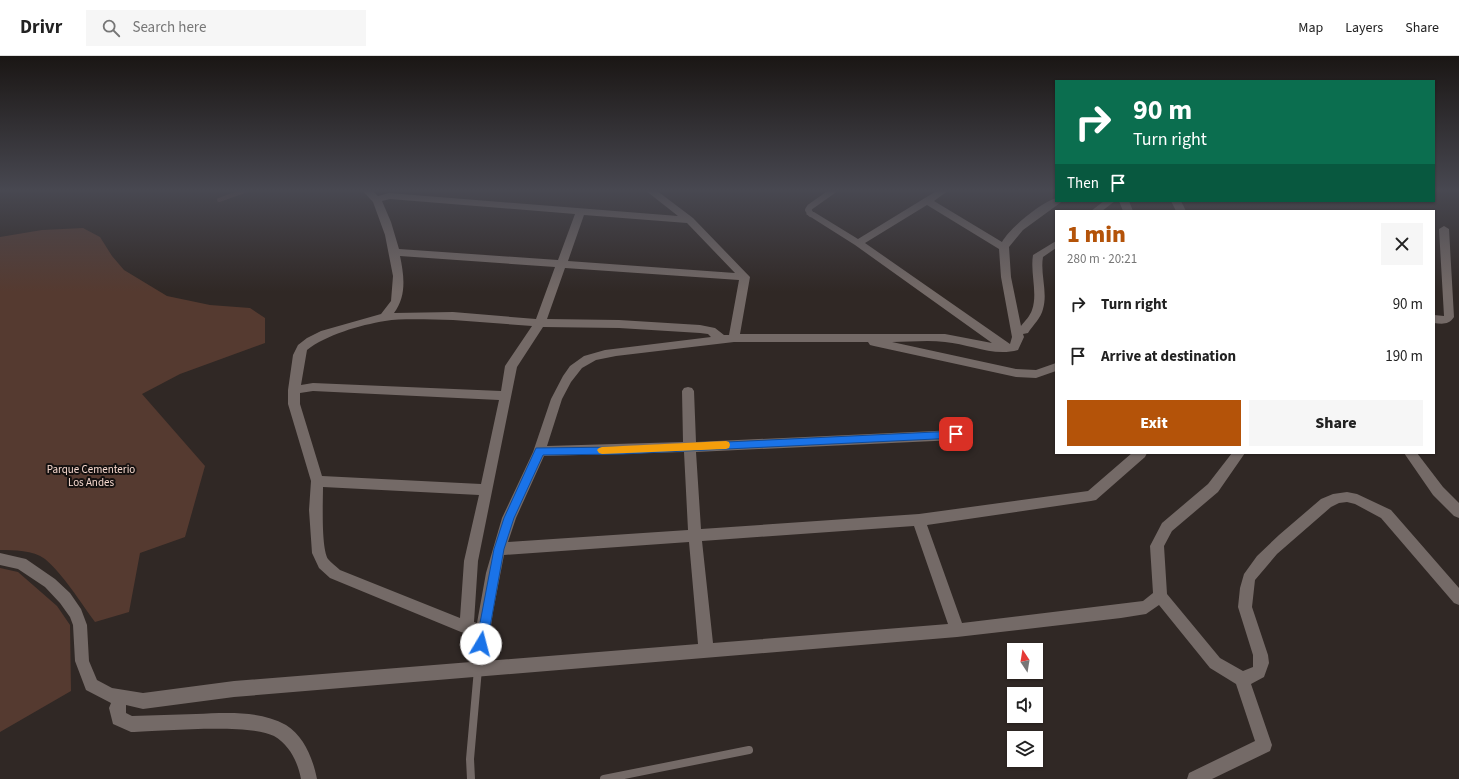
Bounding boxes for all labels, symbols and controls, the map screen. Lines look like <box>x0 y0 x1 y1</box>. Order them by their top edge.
search box <box>86 10 366 46</box>
text: Drivr <box>20 14 62 41</box>
icon: search <box>100 17 122 39</box>
text: Search here <box>132 17 206 38</box>
text: Map <box>1298 18 1323 38</box>
text: Layers <box>1345 18 1383 38</box>
text: Share <box>1405 18 1439 38</box>
text: 90 m <box>1133 90 1192 130</box>
icon: right <box>1067 96 1119 148</box>
text: Turn right <box>1133 127 1207 152</box>
icon: arrive <box>1107 172 1129 194</box>
text: Then <box>1067 173 1099 194</box>
text: 1 min <box>1067 217 1126 252</box>
button: close <box>1381 223 1423 265</box>
text: 280 m · 20:21 <box>1067 250 1137 268</box>
icon: right <box>1067 293 1089 315</box>
text: Turn right <box>1101 294 1167 315</box>
text: 90 m <box>1393 294 1423 315</box>
icon: arrive <box>1067 345 1089 367</box>
text: Arrive at destination <box>1101 346 1236 367</box>
text: 190 m <box>1385 346 1423 367</box>
button: Exit <box>1067 400 1241 446</box>
button: Share <box>1249 400 1423 446</box>
pin <box>939 417 973 451</box>
icon: arrive <box>945 423 967 445</box>
park label: Parque Cementerio Los Andes <box>47 462 135 490</box>
position arrow <box>460 623 502 665</box>
north arrow <box>1007 643 1043 679</box>
map controls <box>1007 643 1043 767</box>
button: sound <box>1007 687 1043 723</box>
button: layers <box>1007 731 1043 767</box>

